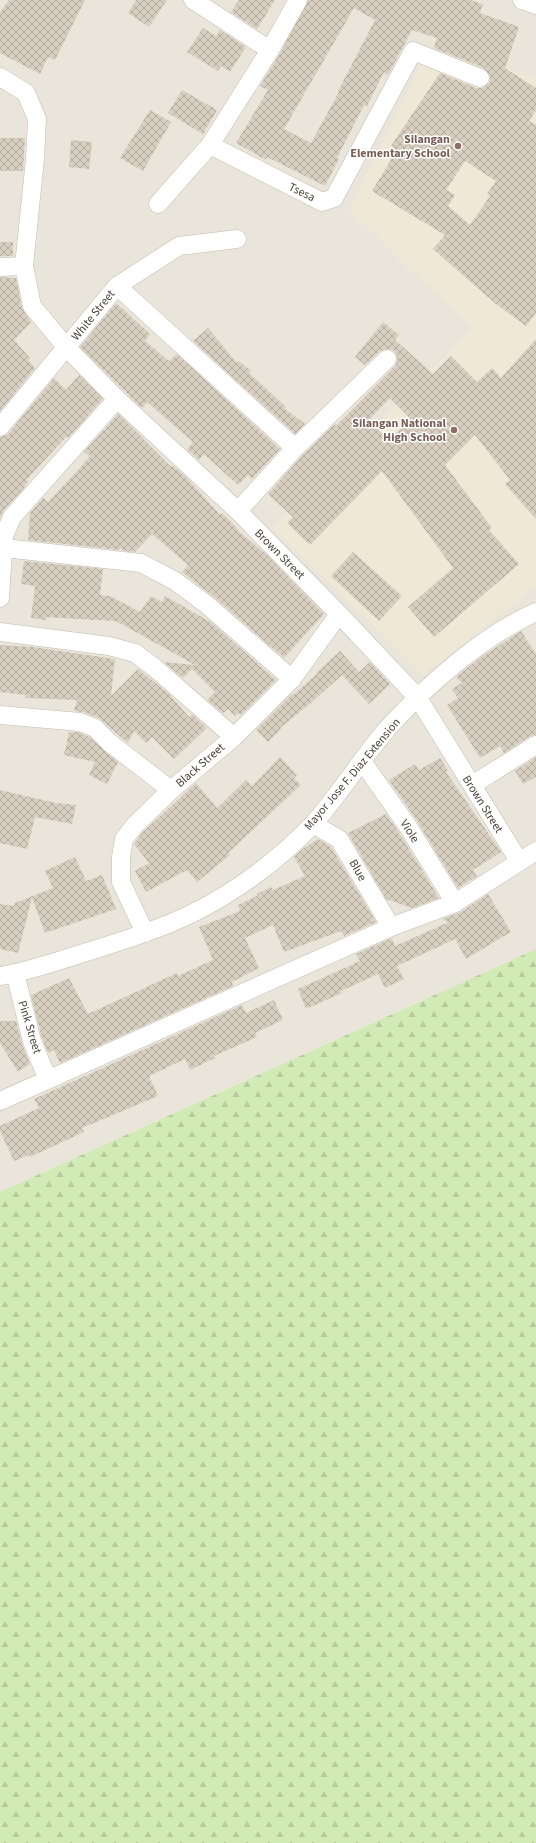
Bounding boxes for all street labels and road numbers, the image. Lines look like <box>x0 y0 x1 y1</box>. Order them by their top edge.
street label: Tsesa <box>286 179 318 206</box>
street label: White Street <box>68 286 119 344</box>
street label: Brown Street <box>251 525 309 583</box>
street label: Mayor Jose F. Diaz Extension <box>300 715 404 834</box>
street label: Black Street <box>172 739 229 791</box>
street label: Brown Street <box>458 772 507 836</box>
street label: Viole <box>396 816 423 846</box>
street label: Blue <box>345 856 371 884</box>
street label: Pink Street <box>13 998 46 1056</box>

